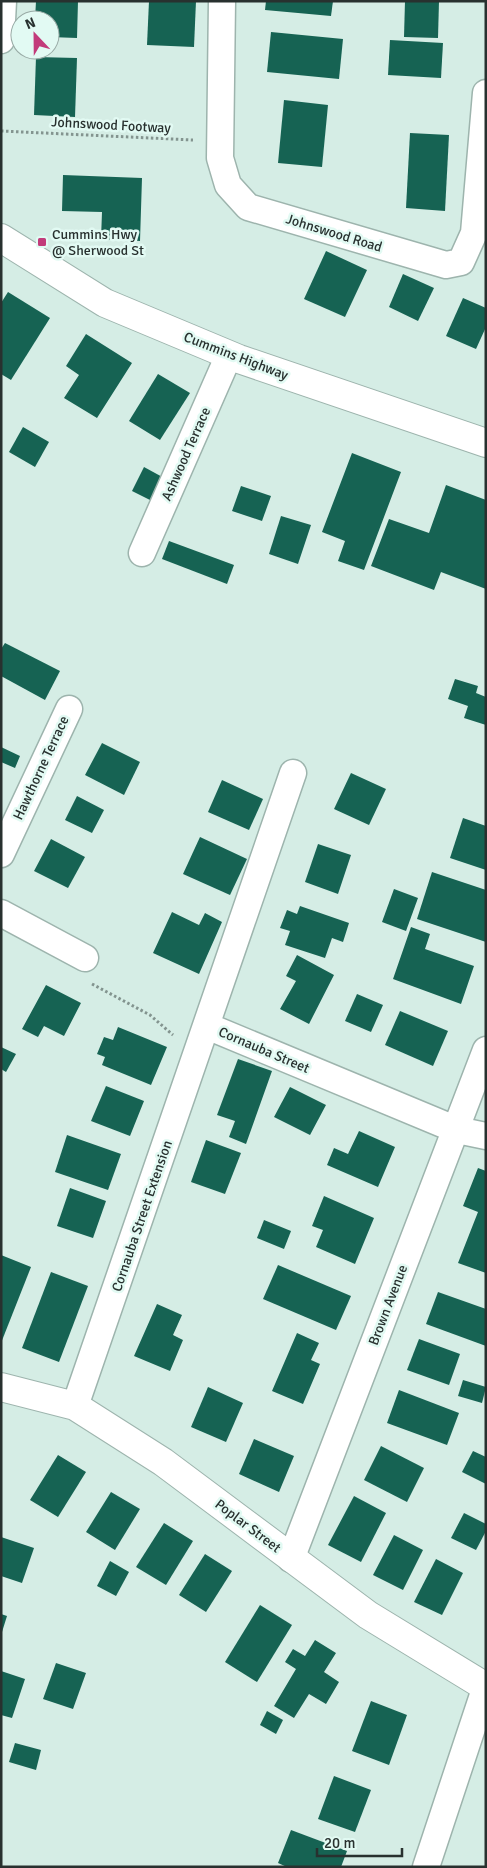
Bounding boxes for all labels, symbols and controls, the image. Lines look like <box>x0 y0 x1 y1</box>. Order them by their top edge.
north arrow <box>10 10 60 60</box>
text: N <box>23 14 38 33</box>
street label: Johnswood Footway <box>51 113 172 137</box>
street label: Johnswood Road <box>284 210 384 256</box>
place label: Cummins Hwy @ Sherwood St <box>52 226 144 259</box>
marker: Cummins Hwy @ Sherwood St <box>36 236 48 248</box>
street label: Cummins Highway <box>181 328 291 384</box>
street label: Ashwood Terrace <box>158 405 214 503</box>
street label: Hawthorne Terrace <box>9 713 73 823</box>
street label: Cornauba Street <box>216 1023 312 1077</box>
street label: Cornauba Street Extension <box>108 1138 176 1294</box>
street label: Brown Avenue <box>365 1262 411 1348</box>
street label: Poplar Street <box>212 1496 284 1556</box>
scale bar <box>317 1826 402 1858</box>
text: 20 m <box>324 1834 355 1852</box>

